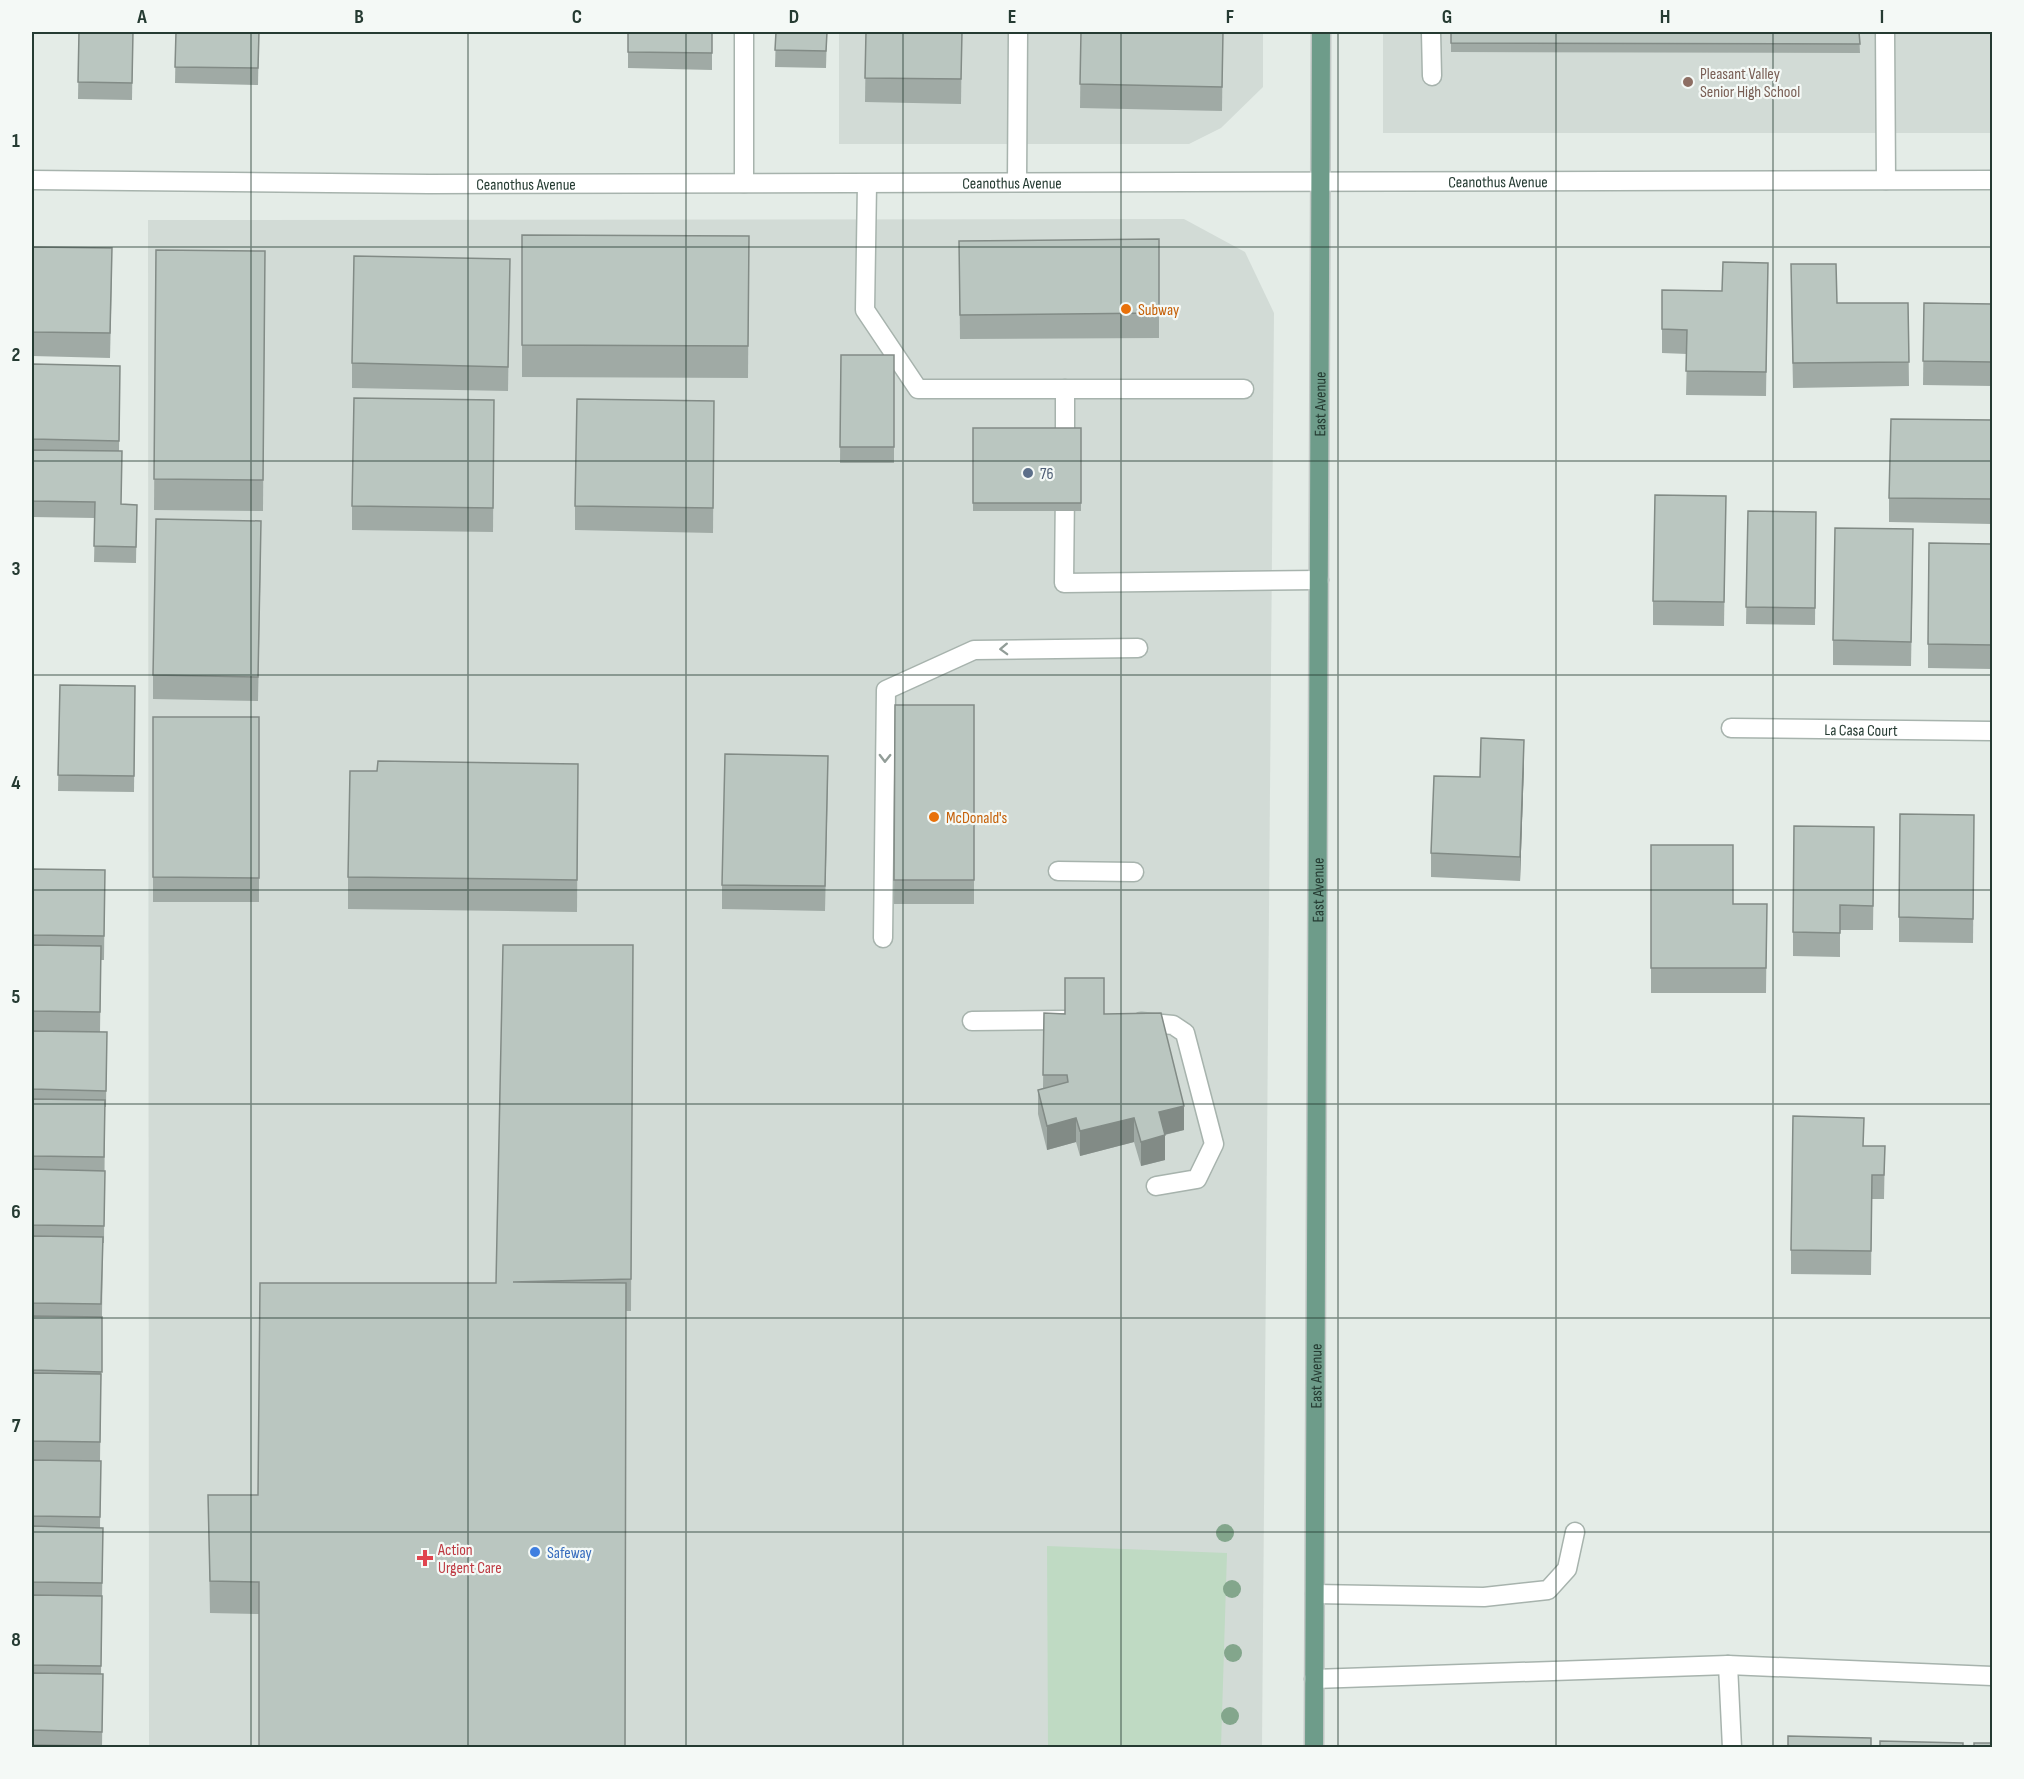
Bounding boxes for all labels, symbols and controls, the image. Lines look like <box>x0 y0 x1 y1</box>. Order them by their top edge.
text: A <box>136 5 147 29</box>
text: B <box>354 5 364 29</box>
text: C <box>572 5 582 29</box>
text: D <box>789 5 799 29</box>
text: E <box>1008 5 1016 29</box>
text: F <box>1226 5 1234 29</box>
text: G <box>1442 5 1452 29</box>
text: H <box>1660 5 1670 29</box>
text: I <box>1880 5 1884 29</box>
place label: Pleasant Valley Senior High School <box>1700 65 1800 102</box>
marker: Pleasant Valley Senior High School <box>1681 75 1695 89</box>
text: 1 <box>12 129 20 153</box>
street label: Ceanothus Avenue <box>1448 173 1548 192</box>
street label: Ceanothus Avenue <box>962 174 1062 194</box>
street label: Ceanothus Avenue <box>476 176 576 195</box>
place label: Subway <box>1138 301 1179 320</box>
marker: Subway <box>1119 302 1133 316</box>
text: 2 <box>12 343 20 367</box>
street label: East Avenue <box>1311 372 1331 437</box>
place label: 76 <box>1040 465 1053 484</box>
marker: 76 <box>1021 466 1035 480</box>
text: 3 <box>12 557 21 581</box>
one-way arrow <box>1000 643 1009 655</box>
street label: La Casa Court <box>1824 721 1898 741</box>
one-way arrow <box>879 754 891 763</box>
text: 4 <box>11 771 21 795</box>
place label: McDonald's <box>946 809 1008 828</box>
marker: McDonald's <box>927 810 941 824</box>
street label: East Avenue <box>1309 858 1329 922</box>
text: 5 <box>12 985 21 1009</box>
text: 6 <box>11 1200 21 1224</box>
street label: East Avenue <box>1307 1344 1327 1408</box>
text: 7 <box>12 1414 21 1438</box>
place label: Action Urgent Care <box>437 1541 502 1578</box>
place label: Safeway <box>547 1544 592 1563</box>
marker: Safeway <box>528 1545 542 1559</box>
marker: Action Urgent Care <box>416 1549 434 1567</box>
text: 8 <box>11 1628 21 1652</box>

